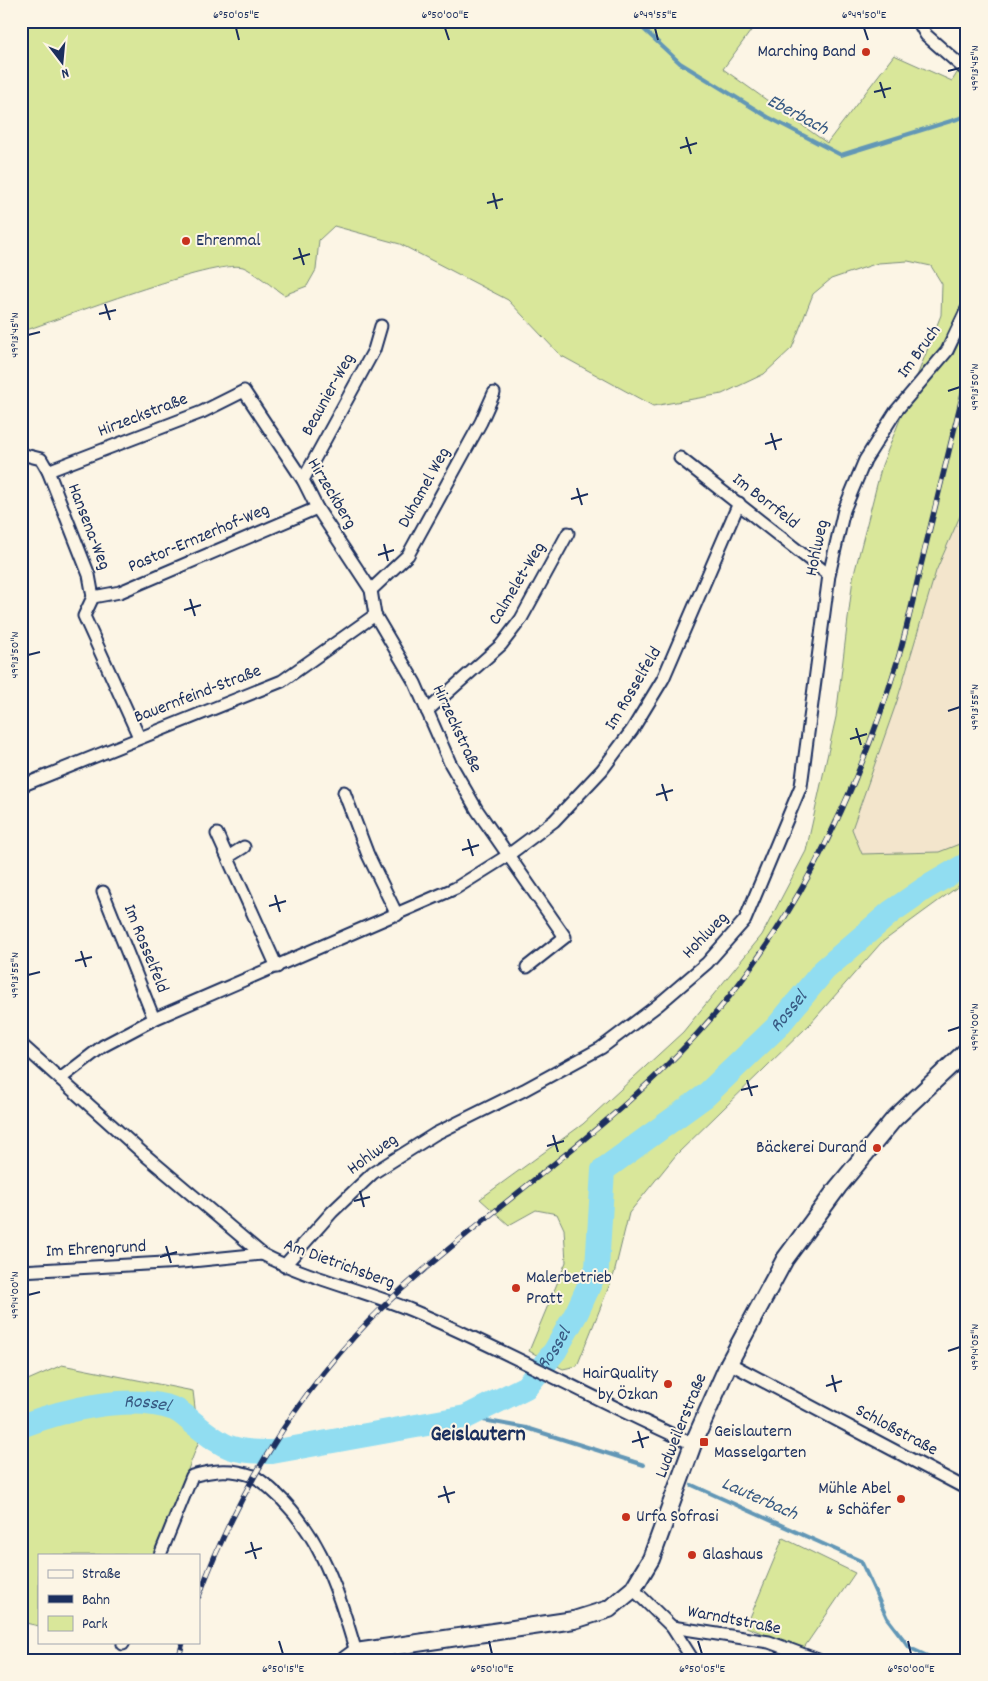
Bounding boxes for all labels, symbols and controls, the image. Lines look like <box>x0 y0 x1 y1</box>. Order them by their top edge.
text: 6°50'05"E <box>213 7 260 24</box>
text: 6°50'00"E <box>422 7 469 24</box>
text: 6°49'55"E <box>633 7 677 24</box>
text: 6°49'50"E <box>842 7 887 24</box>
north arrow <box>38 38 88 88</box>
place label: Marching Band <box>758 40 856 65</box>
text: 49°13'45"N <box>967 45 984 91</box>
marker: Marching Band <box>860 46 872 58</box>
text: N <box>59 62 71 83</box>
water label: Eberbach <box>762 89 834 144</box>
place label: Ehrenmal <box>196 229 261 254</box>
marker: Ehrenmal <box>180 235 192 247</box>
text: 49°13'45"N <box>7 312 24 358</box>
street label: Im Bruch <box>892 320 948 384</box>
street label: Beaunier-Weg <box>296 349 362 441</box>
text: 49°13'50"N <box>967 363 984 410</box>
street label: Hirzeckstraße <box>94 387 192 445</box>
street label: Duhamel Weg <box>393 443 457 533</box>
street label: Hirzeckberg <box>300 454 362 534</box>
street label: Im Borrfeld <box>726 468 804 536</box>
street label: Hansena-Weg <box>60 480 116 574</box>
street label: Pastor-Ernzerhof-Weg <box>125 498 274 580</box>
street label: Hohlweg <box>800 517 836 579</box>
street label: Calmelet-Weg <box>483 538 553 630</box>
text: 49°13'50"N <box>7 631 24 678</box>
street label: Im Rosselfeld <box>599 643 669 735</box>
street label: Bauernfeind-Straße <box>131 659 265 731</box>
street label: Hirzeckstraße <box>425 681 487 777</box>
text: 49°13'55"N <box>967 684 984 730</box>
street label: Im Rosselfeld <box>116 901 174 997</box>
street label: Hohlweg <box>677 907 735 965</box>
text: 49°13'55"N <box>7 952 24 998</box>
water label: Rossel <box>764 984 815 1039</box>
text: 49°14'00"N <box>967 1003 984 1051</box>
street label: Hohlweg <box>343 1128 404 1182</box>
place label: Bäckerei Durand <box>756 1136 867 1161</box>
marker: Bäckerei Durand <box>871 1142 883 1154</box>
street label: Am Dietrichsberg <box>280 1233 398 1297</box>
street label: Im Ehrengrund <box>45 1235 147 1265</box>
place label: Malerbetrieb Pratt <box>526 1266 612 1312</box>
text: 49°14'00"N <box>7 1271 24 1319</box>
marker: Malerbetrieb Pratt <box>510 1282 522 1294</box>
water label: Rossel <box>531 1322 580 1377</box>
text: 49°14'05"N <box>967 1324 984 1370</box>
place label: HairQuality by Özkan <box>582 1362 659 1408</box>
street label: Ludweilerstraße <box>650 1370 714 1482</box>
marker: HairQuality by Özkan <box>662 1378 674 1390</box>
water label: Rossel <box>124 1389 175 1421</box>
street label: Schloßstraße <box>850 1399 942 1463</box>
district label: Geislautern <box>430 1420 526 1451</box>
place label: Geislautern Masselgarten <box>714 1420 806 1466</box>
marker: Geislautern Masselgarten <box>698 1436 710 1448</box>
water label: Lauterbach <box>717 1471 803 1529</box>
place label: Mühle Abel & Schäfer <box>818 1477 892 1523</box>
marker: Mühle Abel & Schäfer <box>895 1493 907 1505</box>
place label: Urfa Sofrasi <box>636 1505 719 1530</box>
marker: Urfa Sofrasi <box>620 1511 632 1523</box>
place label: Glashaus <box>702 1543 763 1568</box>
marker: Glashaus <box>686 1549 698 1561</box>
legend <box>38 1554 200 1644</box>
text: Straße <box>82 1564 121 1586</box>
text: Bahn <box>82 1590 110 1612</box>
street label: Warndtstraße <box>685 1600 783 1642</box>
text: Park <box>82 1614 108 1636</box>
text: 6°50'15"E <box>262 1661 305 1678</box>
text: 6°50'10"E <box>470 1661 514 1678</box>
text: 6°50'05"E <box>679 1661 726 1678</box>
text: 6°50'00"E <box>888 1661 935 1678</box>

